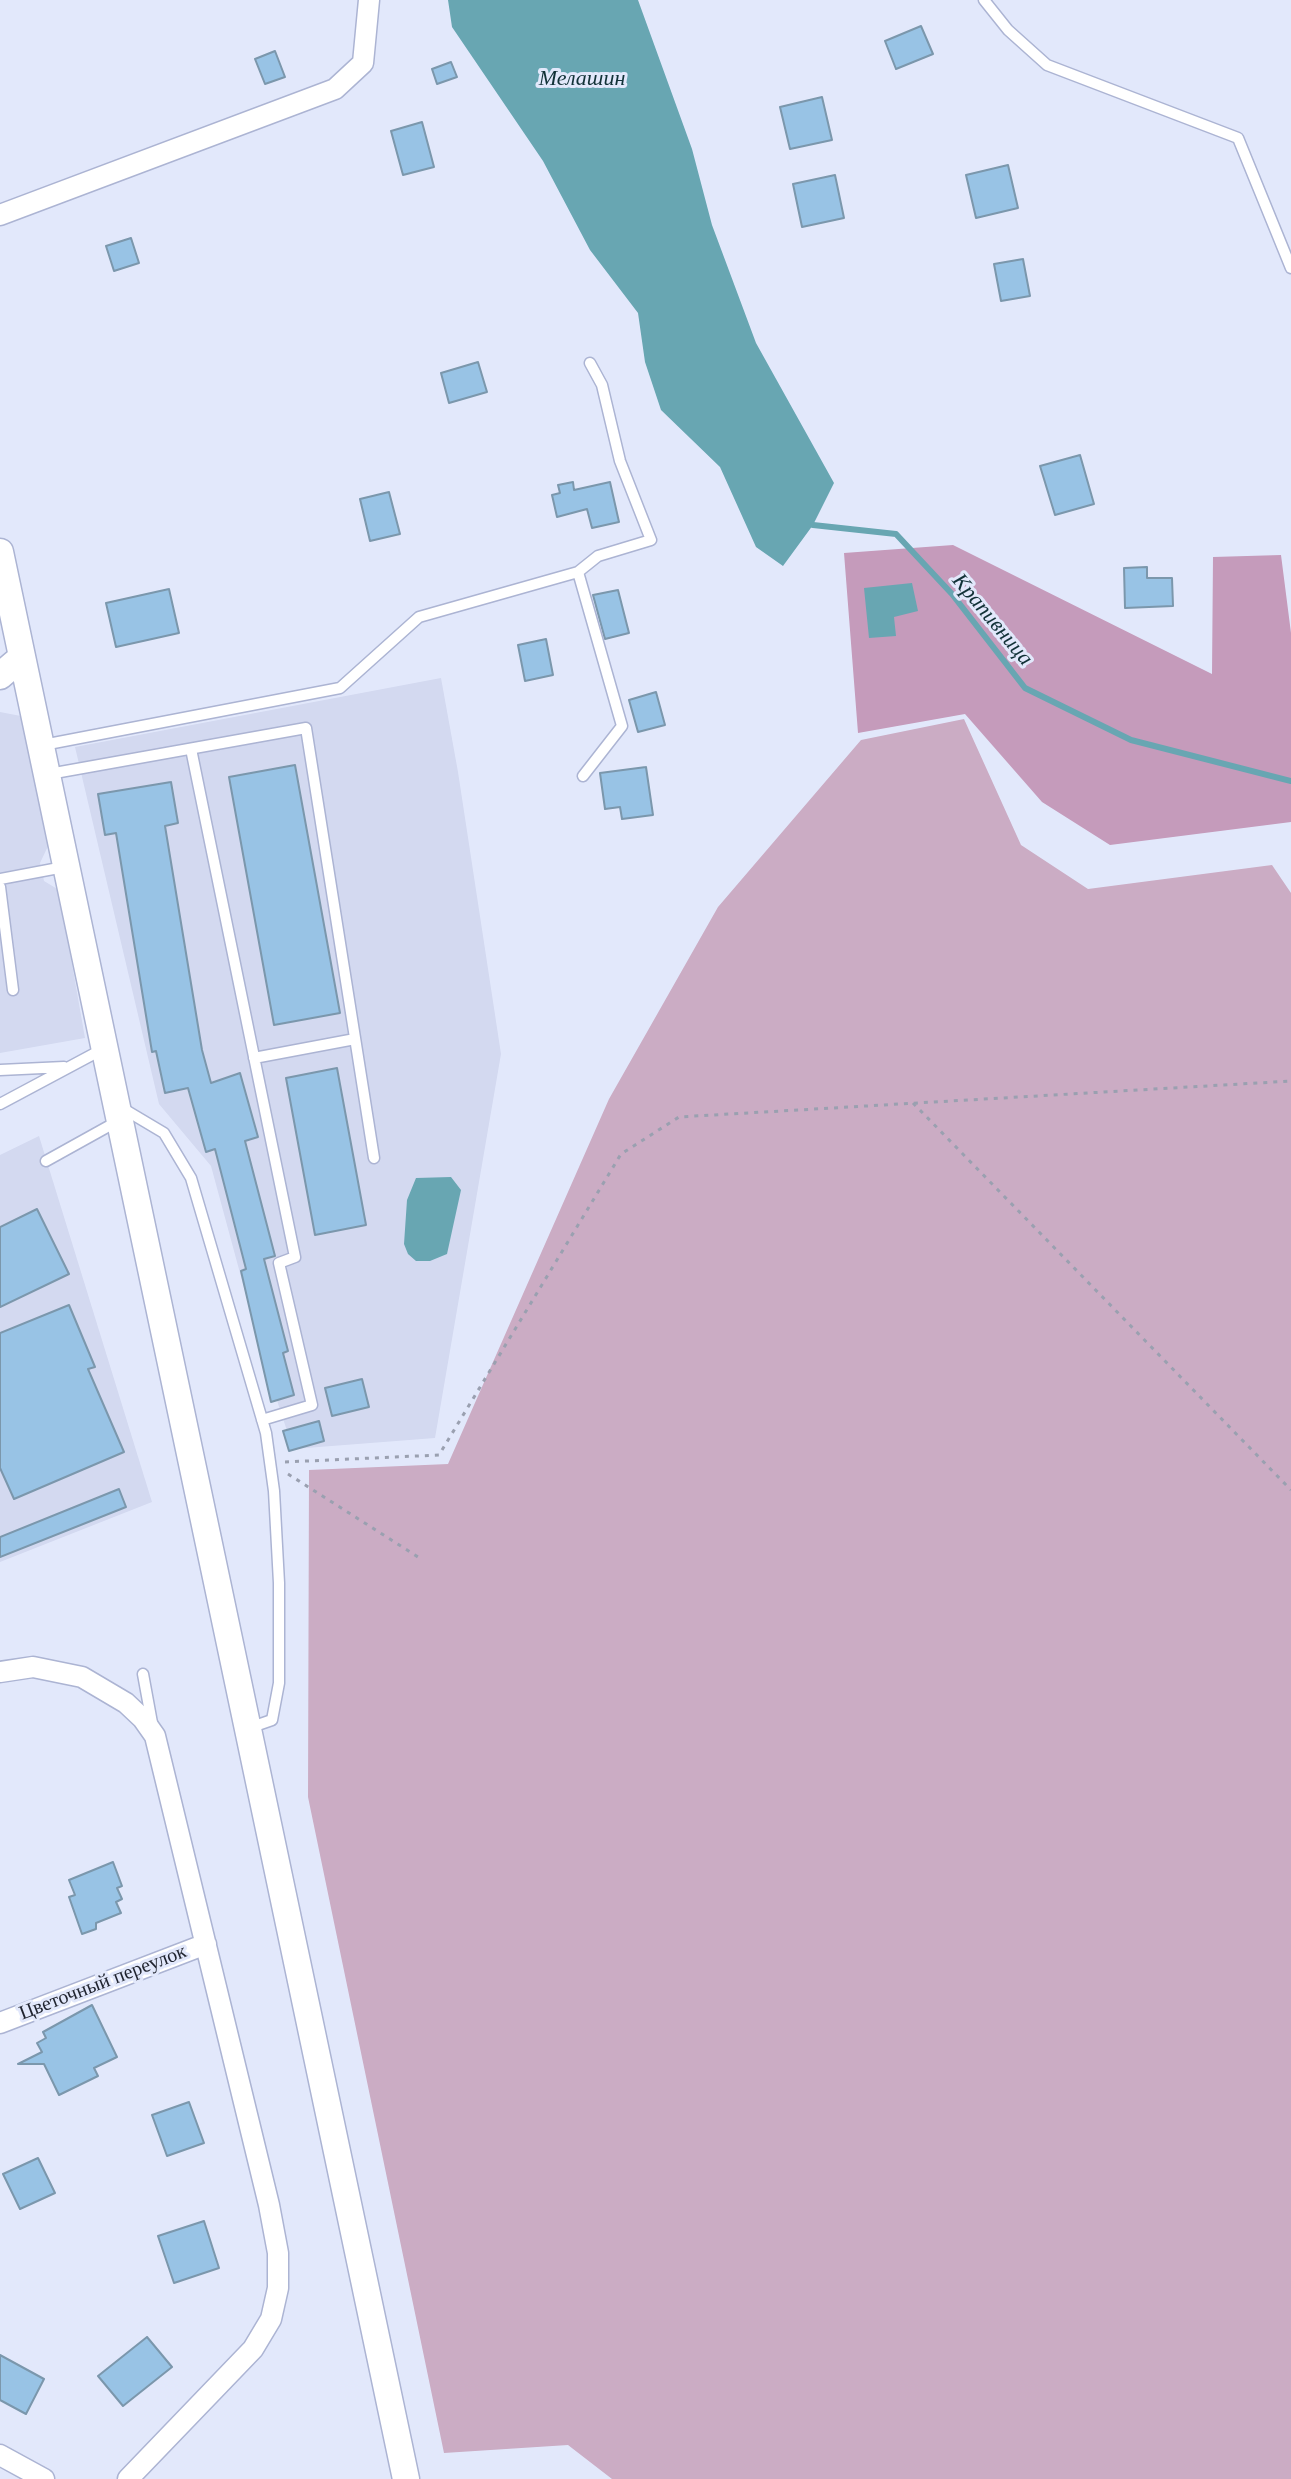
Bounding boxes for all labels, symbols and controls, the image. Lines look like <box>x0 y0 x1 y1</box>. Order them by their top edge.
water label: Мелашин <box>539 66 625 92</box>
water label: Крапивница <box>946 568 1038 672</box>
street label: Цветочный переулок <box>16 1940 190 2026</box>

